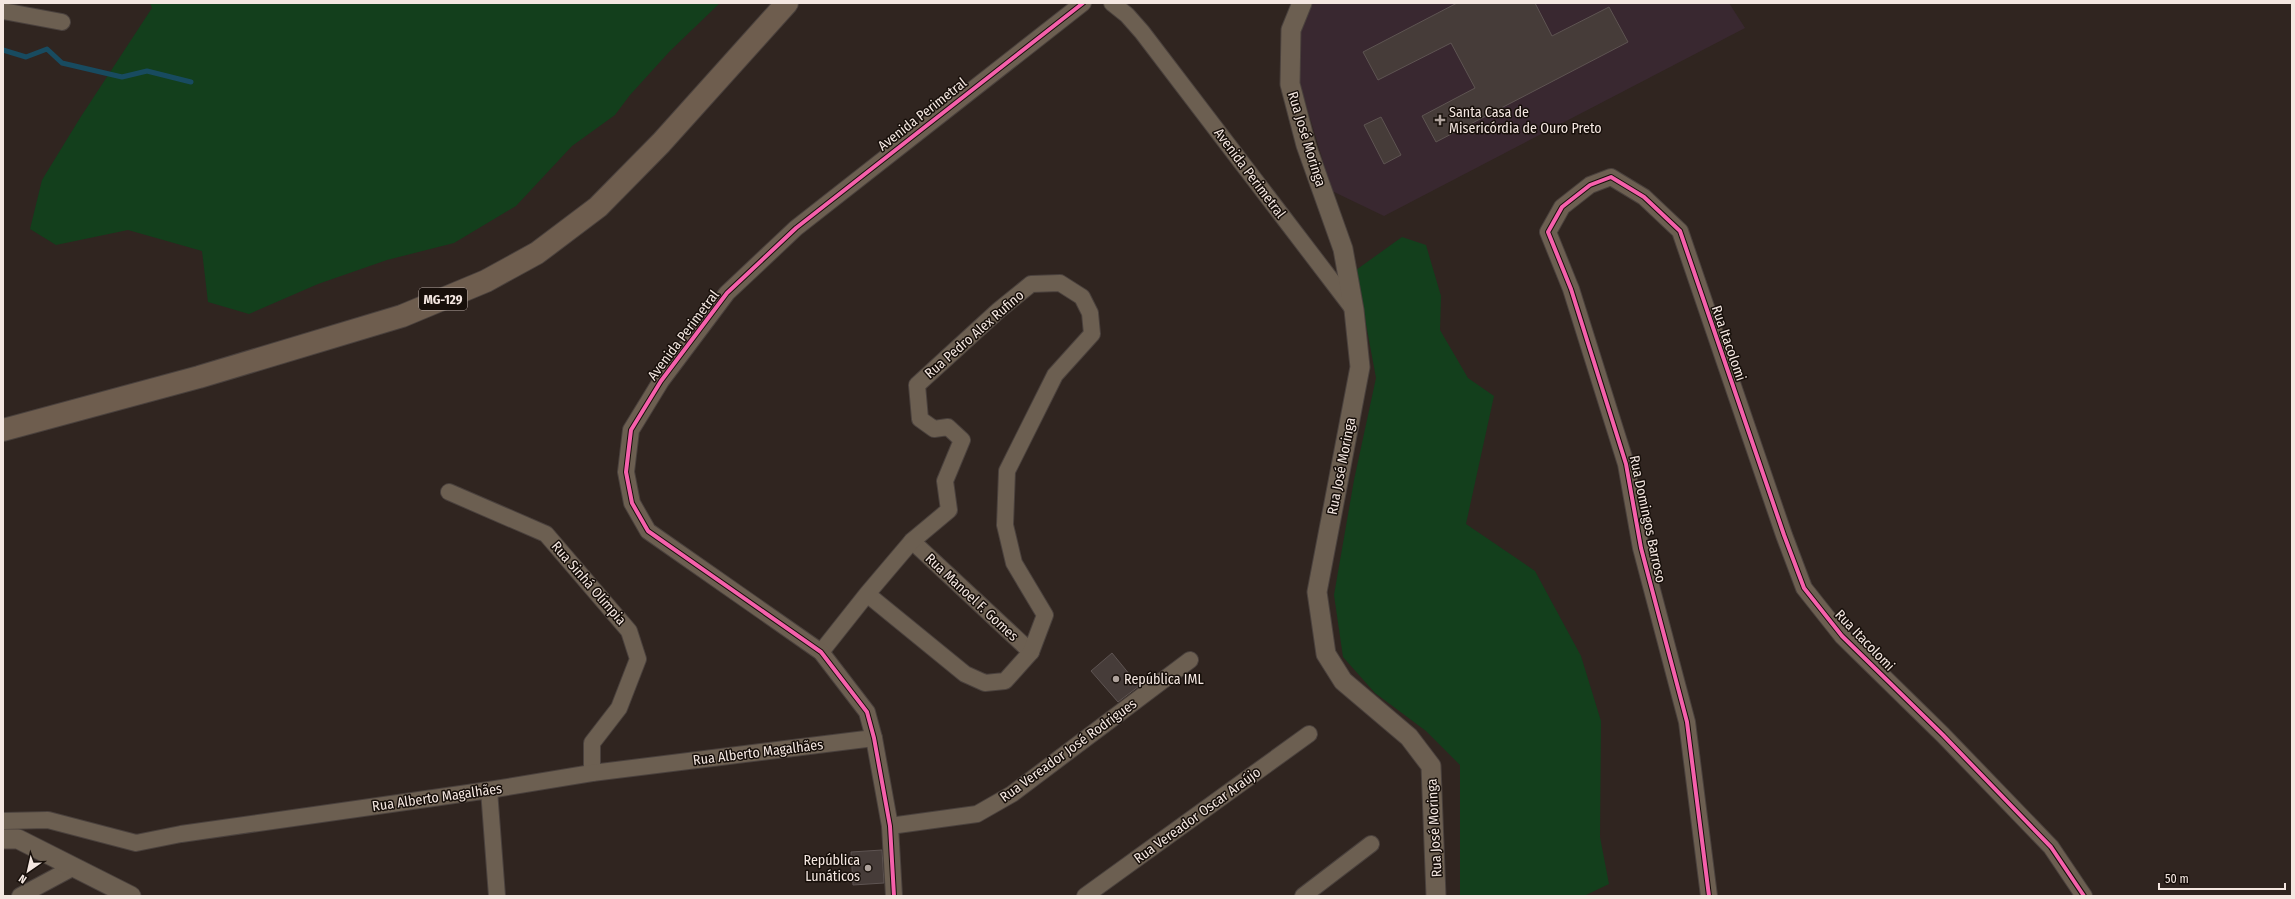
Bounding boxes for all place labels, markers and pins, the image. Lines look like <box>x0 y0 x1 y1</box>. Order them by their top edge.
place label: Santa Casa de Misericórdia de Ouro Preto <box>1449 104 1602 137</box>
marker: Santa Casa de Misericórdia de Ouro Preto <box>1434 114 1446 126</box>
place label: República IML <box>1124 671 1204 688</box>
marker: República IML <box>1111 674 1121 684</box>
place label: República Lunáticos <box>804 852 860 885</box>
marker: República Lunáticos <box>863 863 873 873</box>

